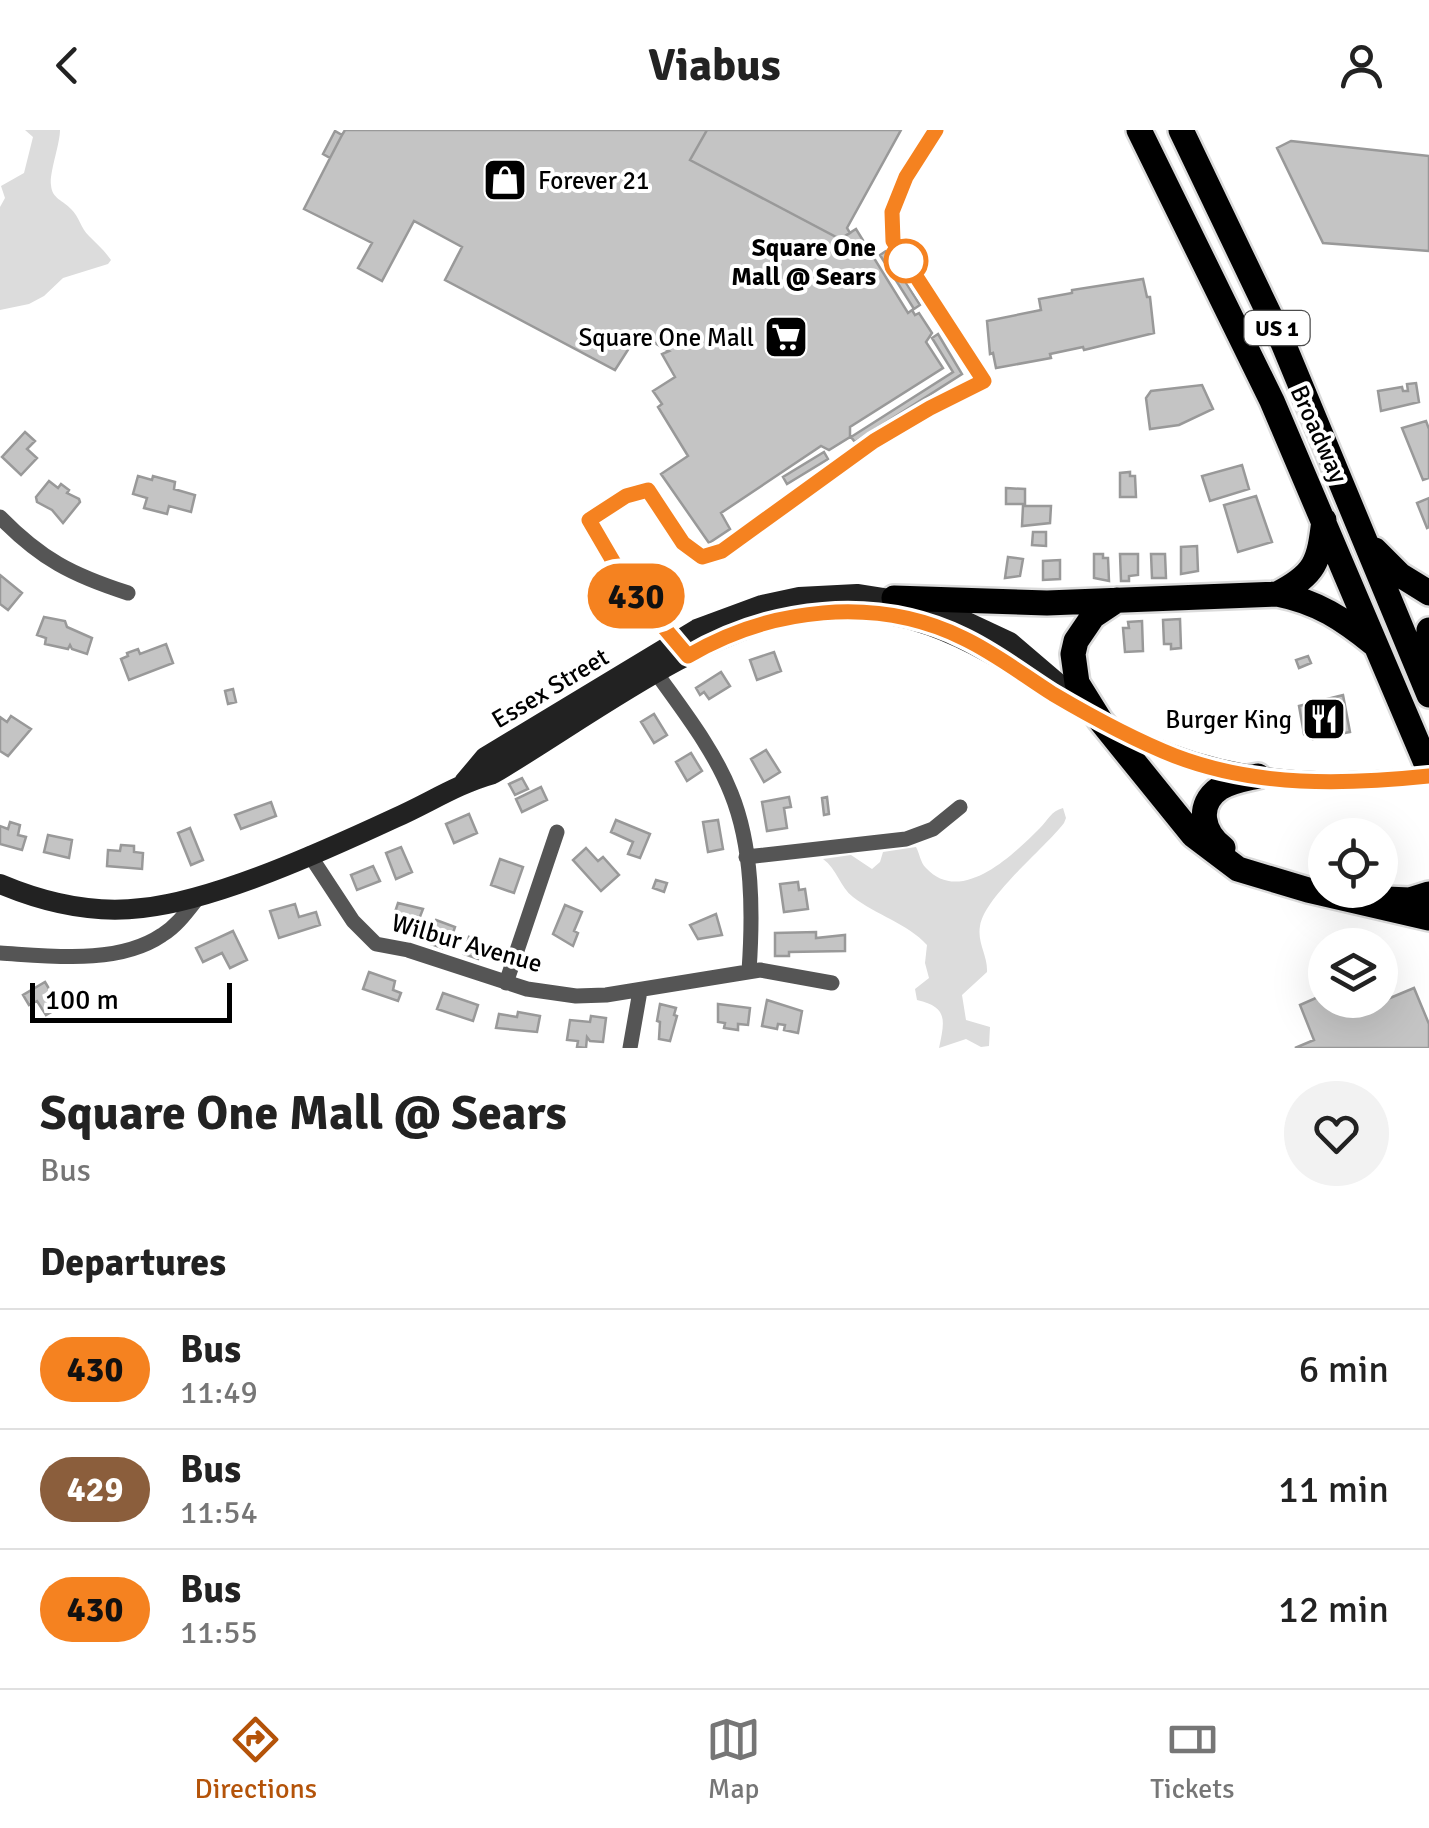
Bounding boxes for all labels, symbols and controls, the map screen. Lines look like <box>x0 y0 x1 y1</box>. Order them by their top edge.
icon: back <box>40 38 95 93</box>
text: Viabus <box>648 38 781 93</box>
icon: person <box>1334 38 1389 93</box>
shop icon: Forever 21 <box>482 157 528 203</box>
place label: Forever 21 <box>538 165 650 196</box>
place label: Square One Mall @ Sears <box>731 232 876 292</box>
marker: Square One Mall @ Sears <box>885 240 927 282</box>
road number: US 1 <box>1244 311 1310 345</box>
supermarket icon: Square One Mall <box>763 314 809 360</box>
place label: Square One Mall <box>578 322 754 353</box>
street label: Broadway <box>1284 380 1354 488</box>
line badge: 430 <box>578 564 694 628</box>
text: 430 <box>608 575 664 618</box>
street label: Essex Street <box>486 641 614 735</box>
restaurant icon: Burger King <box>1301 696 1347 742</box>
place label: Burger King <box>1165 704 1292 735</box>
map controls <box>1308 818 1398 1018</box>
button: locate <box>1308 818 1398 908</box>
street label: Wilbur Avenue <box>388 907 546 979</box>
button: layers <box>1308 928 1398 1018</box>
scale bar <box>30 978 232 1023</box>
text: 100 m <box>45 983 119 1017</box>
button: heart <box>1284 1081 1389 1186</box>
text: Square One Mall @ Sears <box>40 1084 567 1143</box>
text: Bus <box>40 1151 91 1190</box>
text: Departures <box>40 1239 226 1286</box>
text: Bus <box>180 1326 241 1373</box>
text: 6 min <box>1299 1346 1389 1393</box>
text: 430 <box>67 1348 123 1391</box>
text: 11:49 <box>180 1373 258 1412</box>
text: Bus <box>180 1446 241 1493</box>
text: 11 min <box>1278 1466 1389 1513</box>
text: 429 <box>67 1468 123 1511</box>
text: 11:54 <box>180 1493 258 1532</box>
text: Bus <box>180 1566 241 1613</box>
text: 12 min <box>1278 1586 1389 1633</box>
text: 430 <box>67 1588 123 1631</box>
text: 11:55 <box>180 1613 258 1652</box>
tab: Directions <box>195 1712 317 1806</box>
tab: Map <box>706 1712 761 1806</box>
tab: Tickets <box>1150 1712 1234 1806</box>

